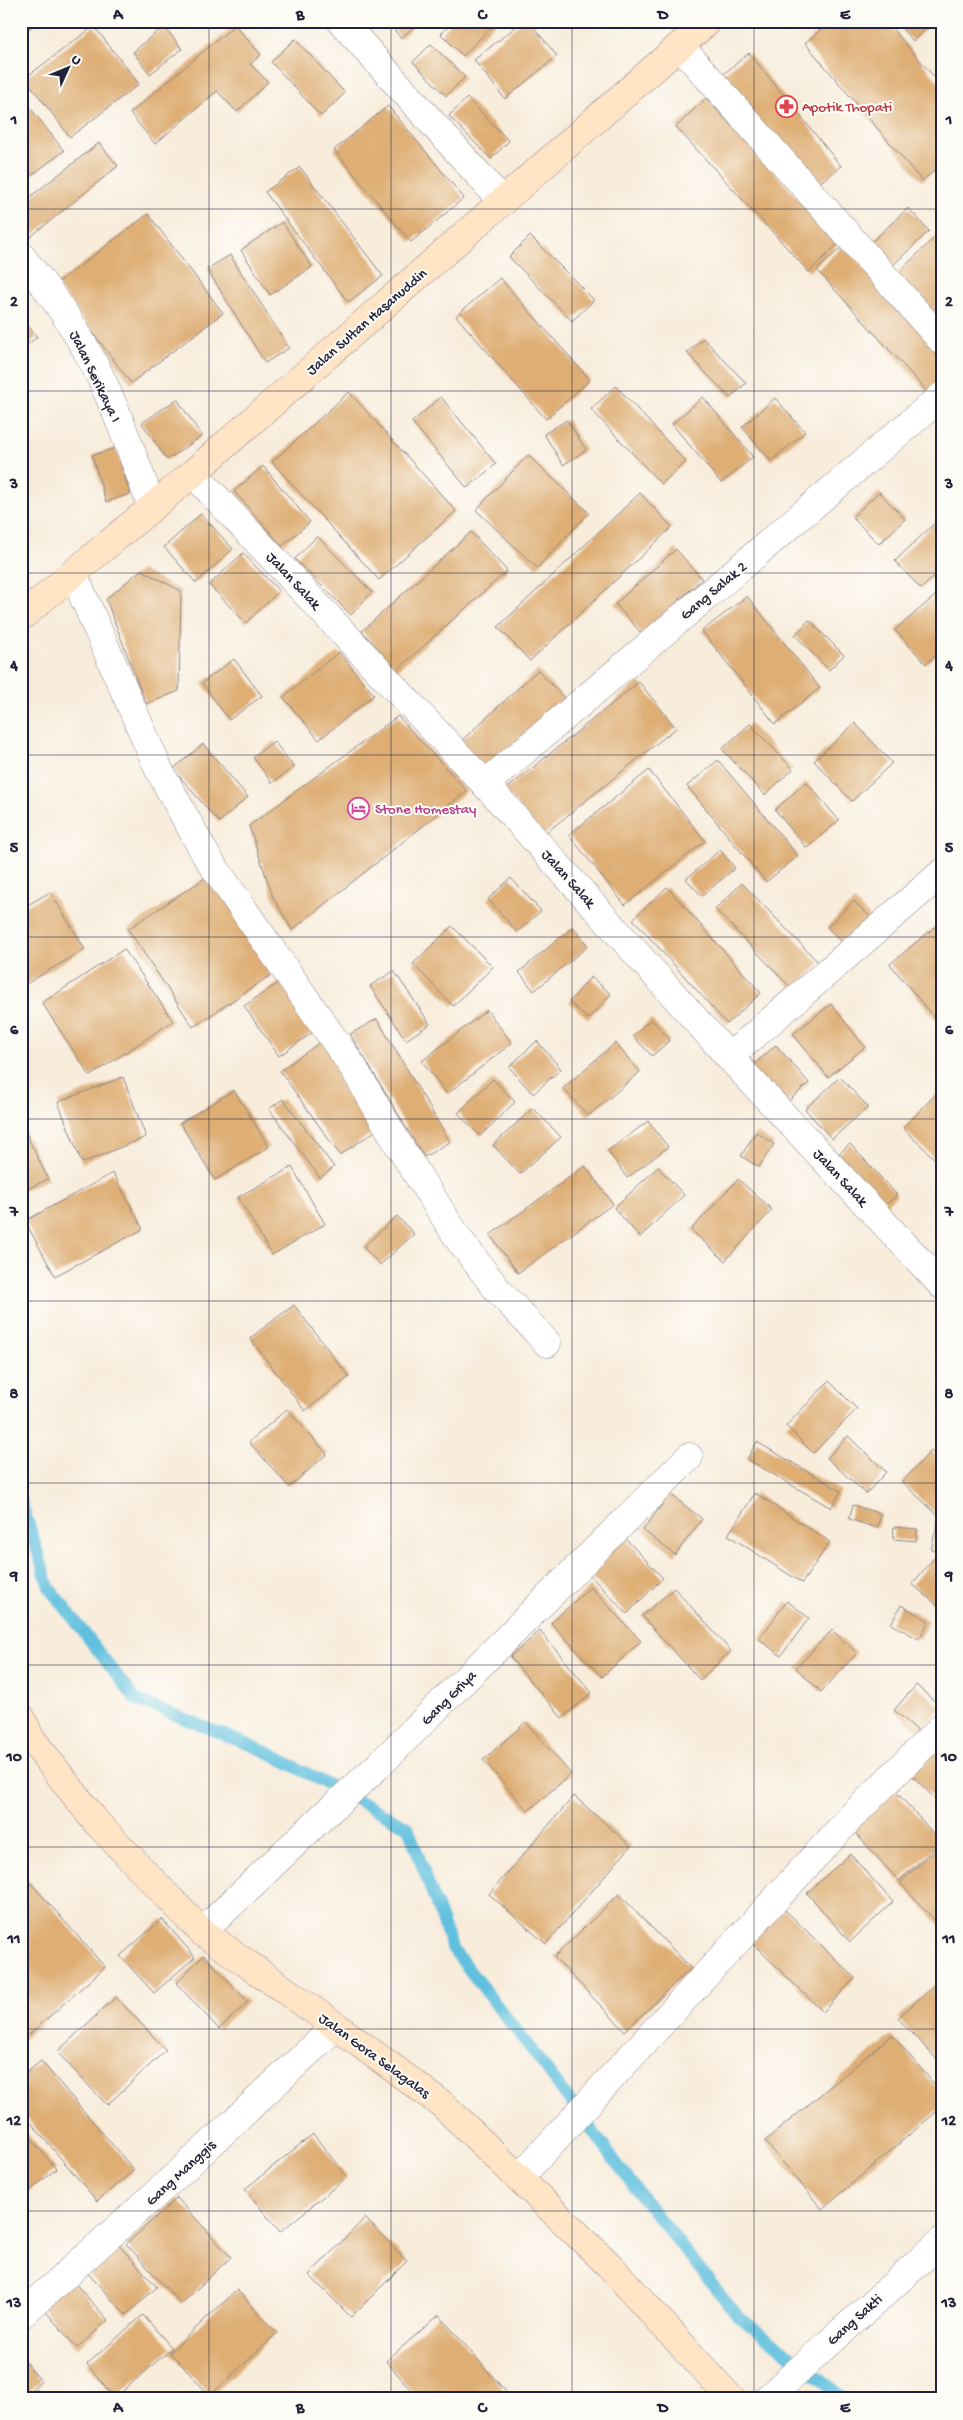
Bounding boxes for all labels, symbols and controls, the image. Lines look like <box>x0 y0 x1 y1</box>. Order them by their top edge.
text: A <box>112 7 124 26</box>
text: B <box>295 7 305 26</box>
text: C <box>477 7 488 26</box>
text: D <box>656 7 669 26</box>
text: E <box>840 7 851 26</box>
north arrow <box>42 42 92 92</box>
text: U <box>67 52 84 70</box>
pharmacy icon: Apotik Thopati <box>774 94 798 118</box>
place label: Apotik Thopati <box>802 99 892 117</box>
text: 1 <box>10 112 17 131</box>
text: 1 <box>945 112 952 131</box>
street label: Jalan Sultan Hasanuddin <box>303 265 431 380</box>
text: 2 <box>10 294 18 313</box>
text: 2 <box>945 294 953 313</box>
street label: Jalan Serikaya I <box>64 328 124 426</box>
text: 3 <box>9 476 18 495</box>
text: 3 <box>944 476 953 495</box>
street label: Jalan Salak <box>261 549 325 615</box>
street label: Gang Salak 2 <box>677 558 751 625</box>
text: 4 <box>9 658 18 677</box>
text: 4 <box>944 658 953 677</box>
hotel icon: Stone Homestay <box>347 796 371 820</box>
place label: Stone Homestay <box>375 801 477 819</box>
text: 5 <box>10 840 19 859</box>
text: 5 <box>945 840 954 859</box>
street label: Jalan Salak <box>537 846 599 913</box>
text: 6 <box>10 1022 19 1041</box>
text: 6 <box>945 1022 954 1041</box>
street label: Jalan Salak <box>808 1146 872 1212</box>
text: 7 <box>9 1204 19 1223</box>
text: 7 <box>944 1204 954 1223</box>
text: 8 <box>10 1386 19 1405</box>
text: 8 <box>945 1386 954 1405</box>
text: 9 <box>9 1568 18 1587</box>
text: 9 <box>944 1568 953 1587</box>
street label: Gang Griya <box>418 1667 481 1730</box>
text: 10 <box>5 1749 22 1768</box>
text: 10 <box>940 1749 957 1768</box>
text: 11 <box>7 1931 20 1950</box>
text: 11 <box>942 1931 955 1950</box>
street label: Jalan Gora Selagalas <box>315 2010 433 2103</box>
text: 12 <box>6 2113 21 2132</box>
text: 12 <box>941 2113 956 2132</box>
street label: Gang Manggis <box>143 2136 220 2210</box>
street label: Gang Sakti <box>824 2291 887 2350</box>
text: 13 <box>6 2295 21 2314</box>
text: 13 <box>941 2295 956 2314</box>
text: A <box>112 2400 124 2419</box>
text: B <box>295 2400 305 2419</box>
text: C <box>477 2400 488 2419</box>
text: D <box>656 2400 669 2419</box>
text: E <box>840 2400 851 2419</box>

